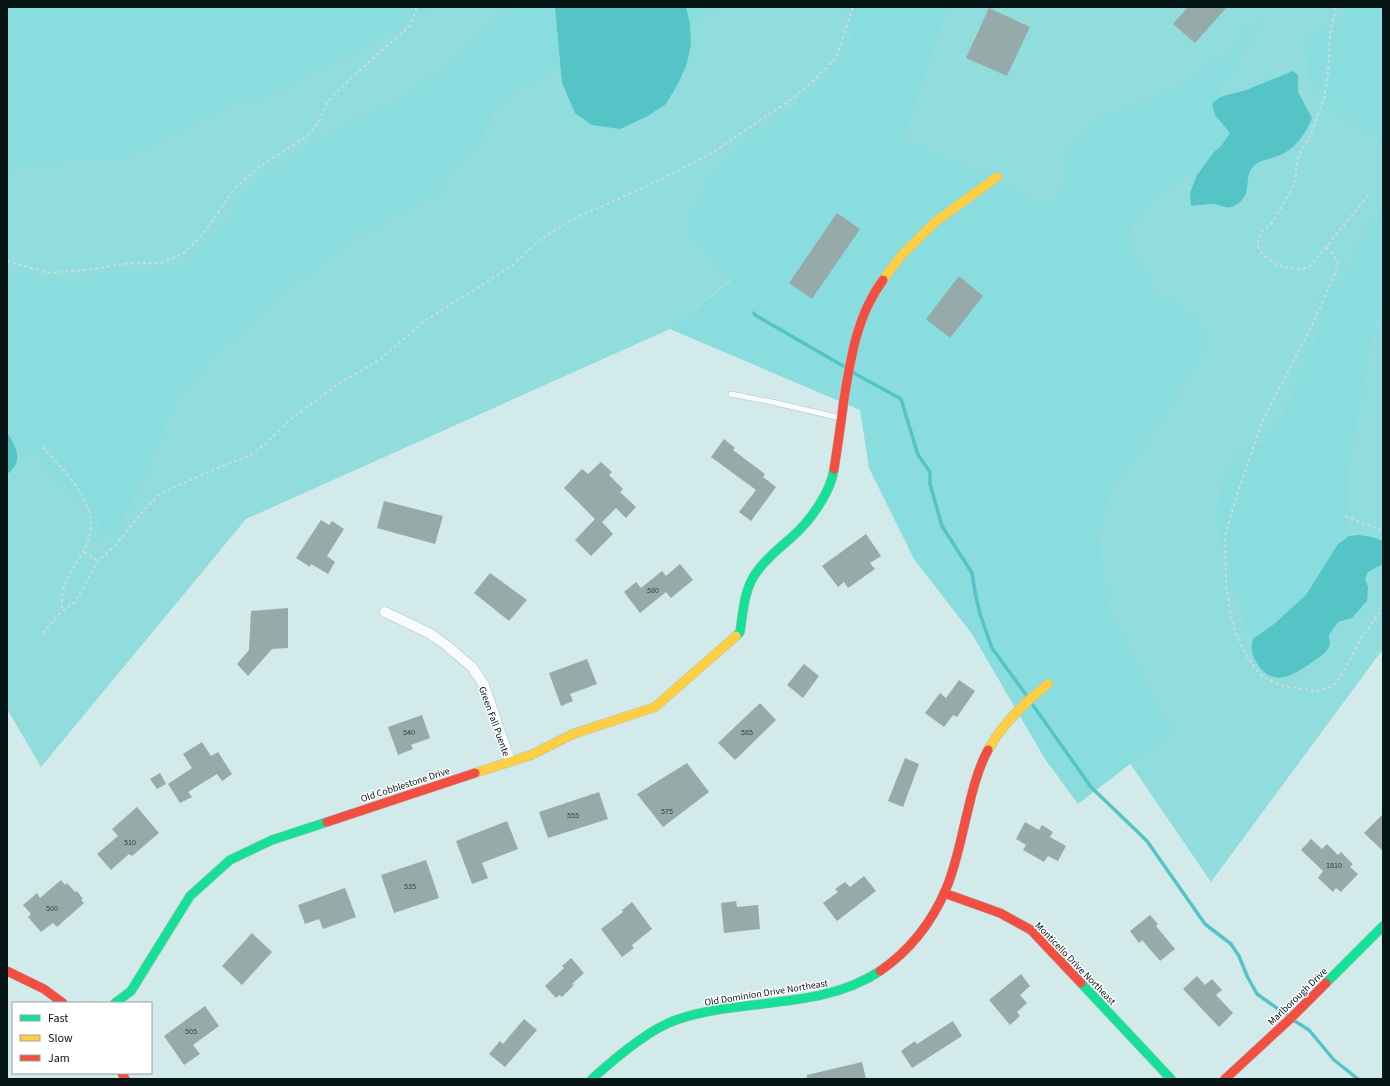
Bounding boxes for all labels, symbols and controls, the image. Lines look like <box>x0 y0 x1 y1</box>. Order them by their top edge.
house number: 580 <box>647 585 659 596</box>
street label: Green Fall Puente <box>475 684 513 758</box>
house number: 540 <box>403 727 415 738</box>
house number: 585 <box>741 727 753 738</box>
street label: Old Cobblestone Drive <box>359 764 452 806</box>
house number: 575 <box>661 806 673 817</box>
house number: 555 <box>567 810 579 821</box>
house number: 510 <box>124 837 136 848</box>
house number: 1810 <box>1326 860 1342 871</box>
house number: 535 <box>404 881 416 892</box>
house number: 500 <box>46 903 58 914</box>
street label: Monticello Drive Northeast <box>1032 919 1119 1009</box>
street label: Marlborough Drive <box>1265 965 1331 1029</box>
street label: Old Dominion Drive Northeast <box>703 976 830 1010</box>
legend <box>12 1002 152 1074</box>
text: Fast <box>48 1010 68 1027</box>
house number: 505 <box>185 1026 197 1037</box>
text: Slow <box>48 1030 73 1047</box>
text: Jam <box>48 1050 70 1067</box>

